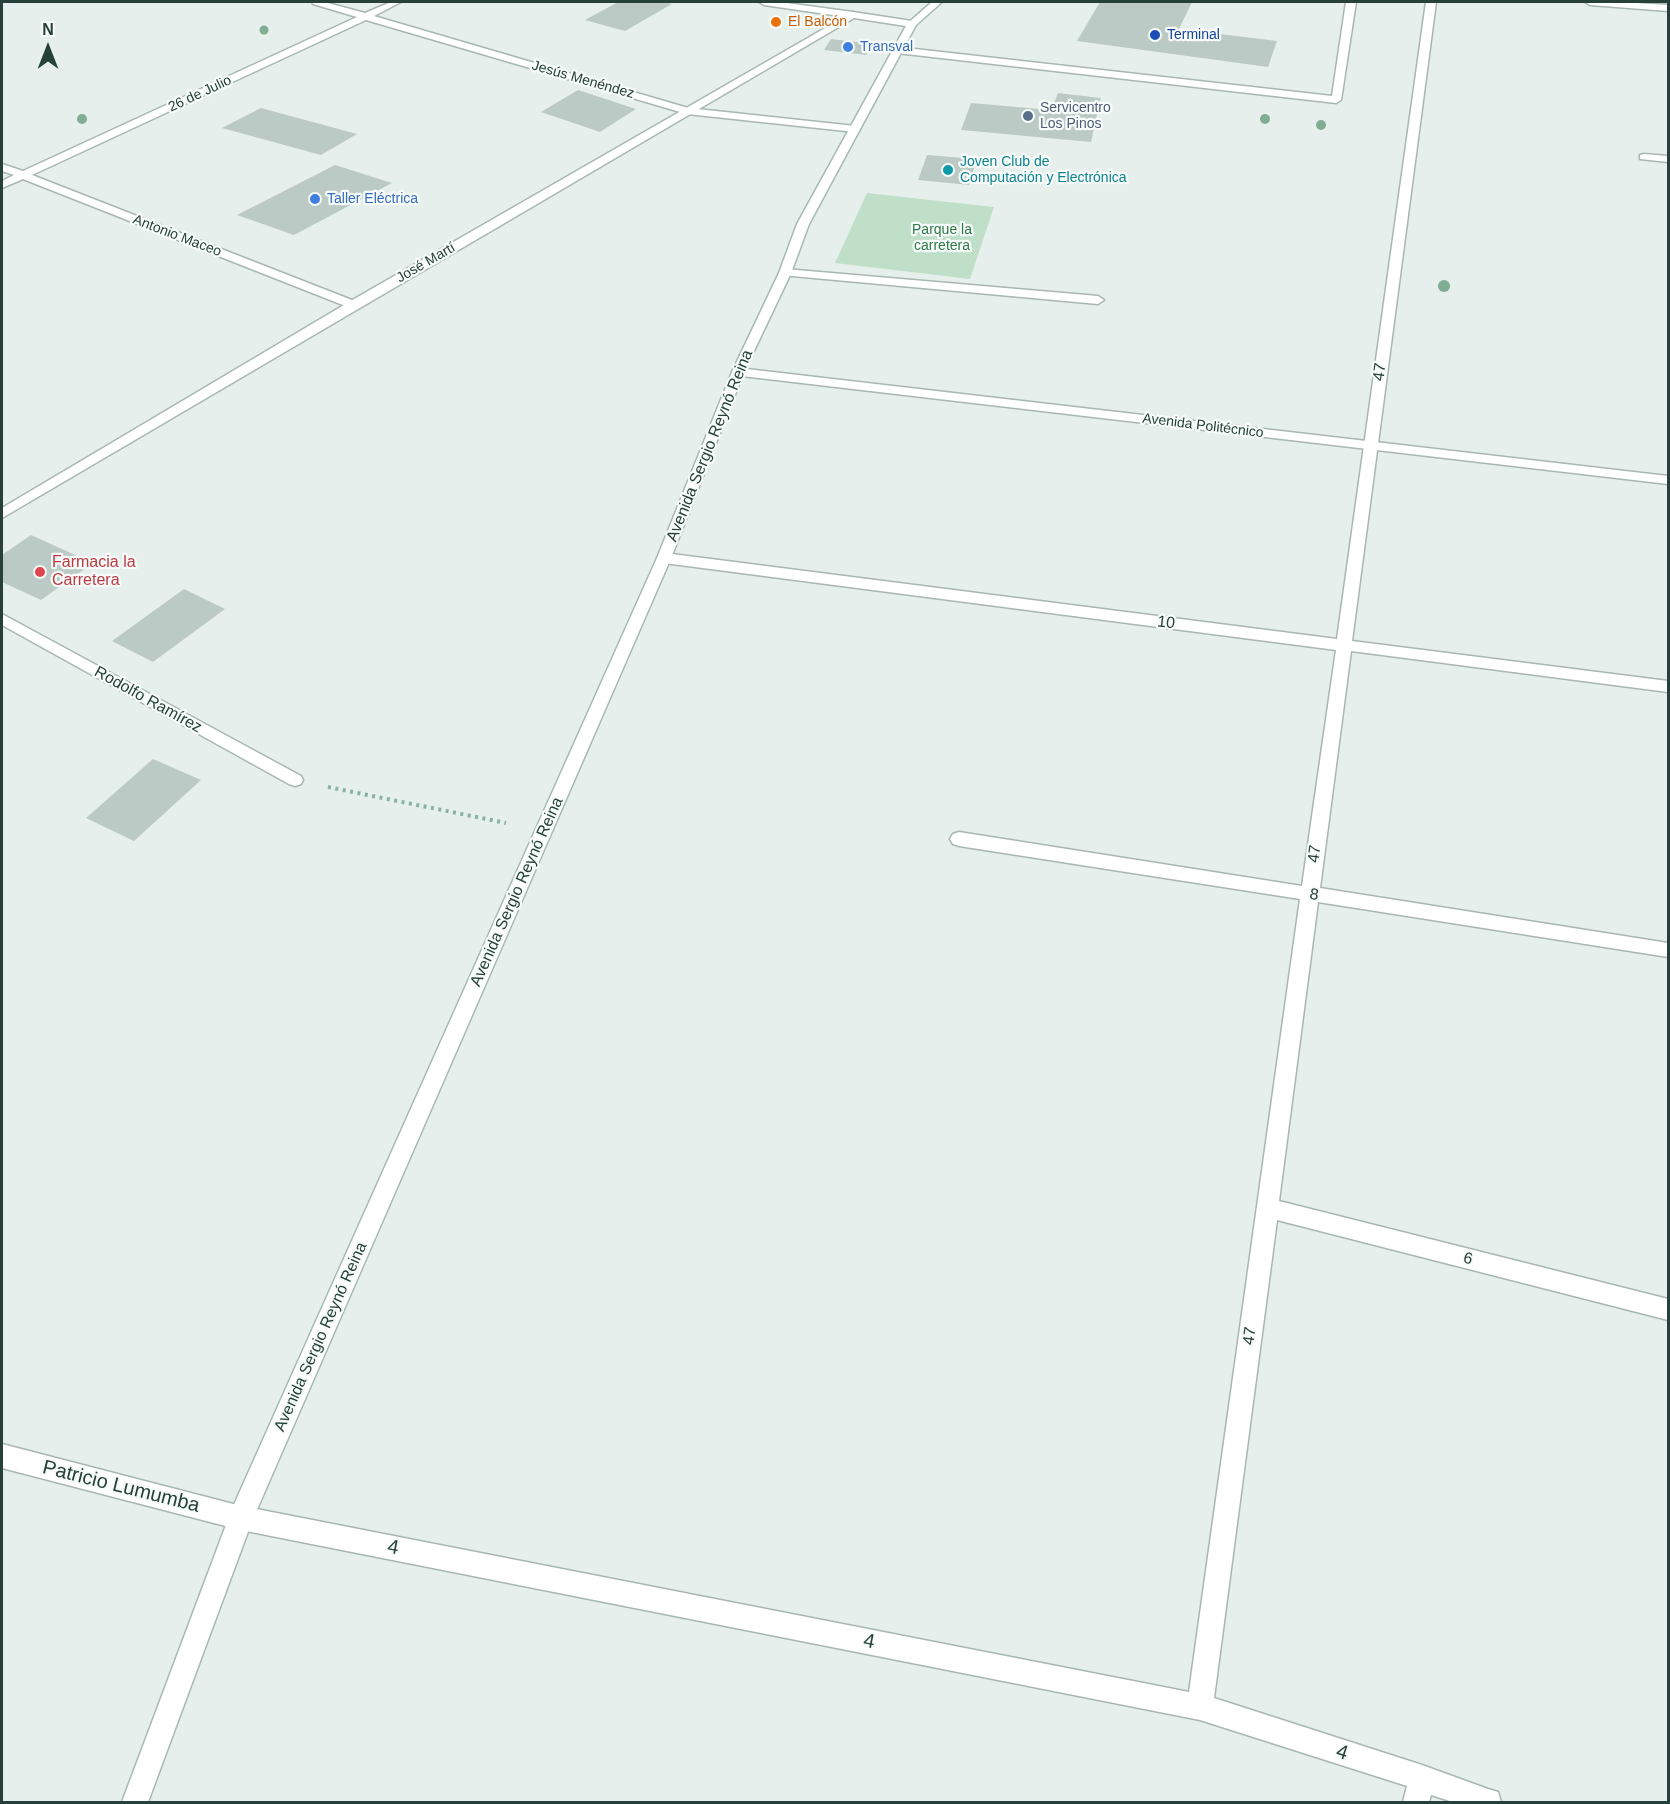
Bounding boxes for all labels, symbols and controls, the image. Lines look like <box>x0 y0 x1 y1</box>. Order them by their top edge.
place label: El Balcón <box>788 14 847 30</box>
marker: El Balcón <box>769 15 783 29</box>
north arrow <box>18 18 78 78</box>
text: N <box>42 21 54 38</box>
place label: Terminal <box>1167 27 1220 43</box>
marker: Terminal <box>1148 28 1162 42</box>
place label: Transval <box>860 39 913 55</box>
marker: Transval <box>841 40 855 54</box>
street label: Jesús Menéndez <box>530 57 636 103</box>
street label: 26 de Julio <box>166 72 234 116</box>
place label: Servicentro Los Pinos <box>1040 100 1111 132</box>
marker: Servicentro Los Pinos <box>1021 109 1035 123</box>
place label: Joven Club de Computación y Electrónica <box>960 154 1127 186</box>
marker: Joven Club de Computación y Electrónica <box>941 163 955 177</box>
place label: Taller Eléctrica <box>327 191 418 207</box>
marker: Taller Eléctrica <box>308 192 322 206</box>
street label: Antonio Maceo <box>130 211 224 261</box>
park label: Parque la carretera <box>912 222 972 255</box>
street label: José Martí <box>394 239 458 287</box>
street label: Avenida Sergio Reynó Reina <box>663 347 757 545</box>
street label: 47 <box>1369 362 1391 382</box>
street label: Avenida Politécnico <box>1141 410 1265 442</box>
place label: Farmacia la Carretera <box>52 553 136 591</box>
marker: Farmacia la Carretera <box>33 565 47 579</box>
street label: 10 <box>1156 612 1176 634</box>
street label: Rodolfo Ramírez <box>91 663 205 737</box>
street label: Avenida Sergio Reynó Reina <box>467 794 567 990</box>
street label: 47 <box>1304 844 1326 864</box>
street label: 8 <box>1308 885 1320 905</box>
street label: Avenida Sergio Reynó Reina <box>271 1239 371 1435</box>
street label: 6 <box>1461 1249 1475 1269</box>
street label: 47 <box>1239 1326 1261 1346</box>
street label: Patricio Lumumba <box>40 1456 202 1518</box>
street label: 4 <box>385 1535 401 1561</box>
street label: 4 <box>861 1629 877 1655</box>
street label: 4 <box>1333 1740 1351 1766</box>

